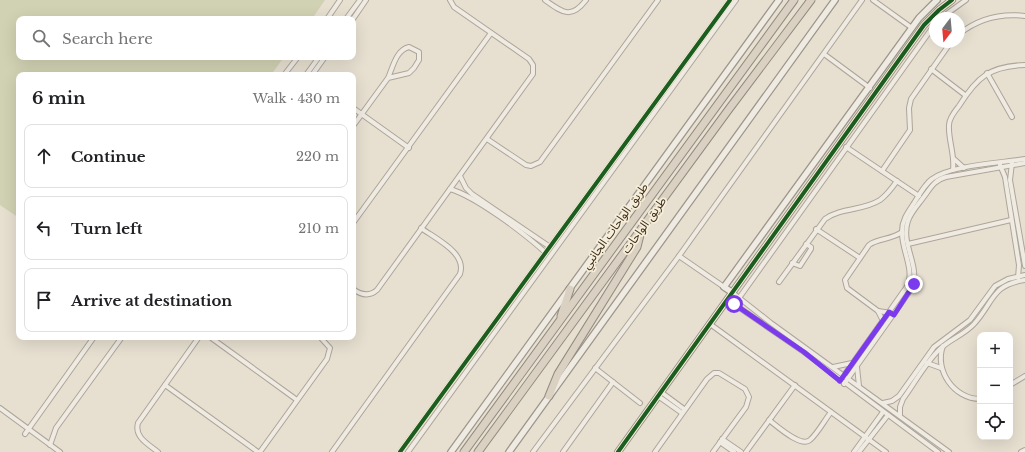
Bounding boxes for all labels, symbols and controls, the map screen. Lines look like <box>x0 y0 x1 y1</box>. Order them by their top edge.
north arrow <box>929 12 965 48</box>
search box <box>16 16 356 60</box>
icon: search <box>30 27 52 49</box>
text: Search here <box>62 29 153 48</box>
text: 6 min <box>32 88 85 109</box>
text: Walk · 430 m <box>253 90 340 107</box>
icon: ahead <box>33 145 55 167</box>
text: Continue <box>71 147 146 166</box>
text: 220 m <box>296 148 339 165</box>
street label: طريق الواحات الجانبي <box>578 180 653 273</box>
street label: طريق الواحات <box>618 194 670 256</box>
icon: left <box>33 217 55 239</box>
text: Turn left <box>71 219 142 238</box>
text: 210 m <box>298 220 339 237</box>
route end <box>905 275 923 293</box>
icon: arrive <box>33 289 55 311</box>
text: Arrive at destination <box>71 291 232 310</box>
route start <box>725 295 743 313</box>
map controls <box>977 332 1013 440</box>
button: + <box>977 332 1013 368</box>
button: − <box>977 368 1013 404</box>
button: locate <box>977 404 1013 440</box>

